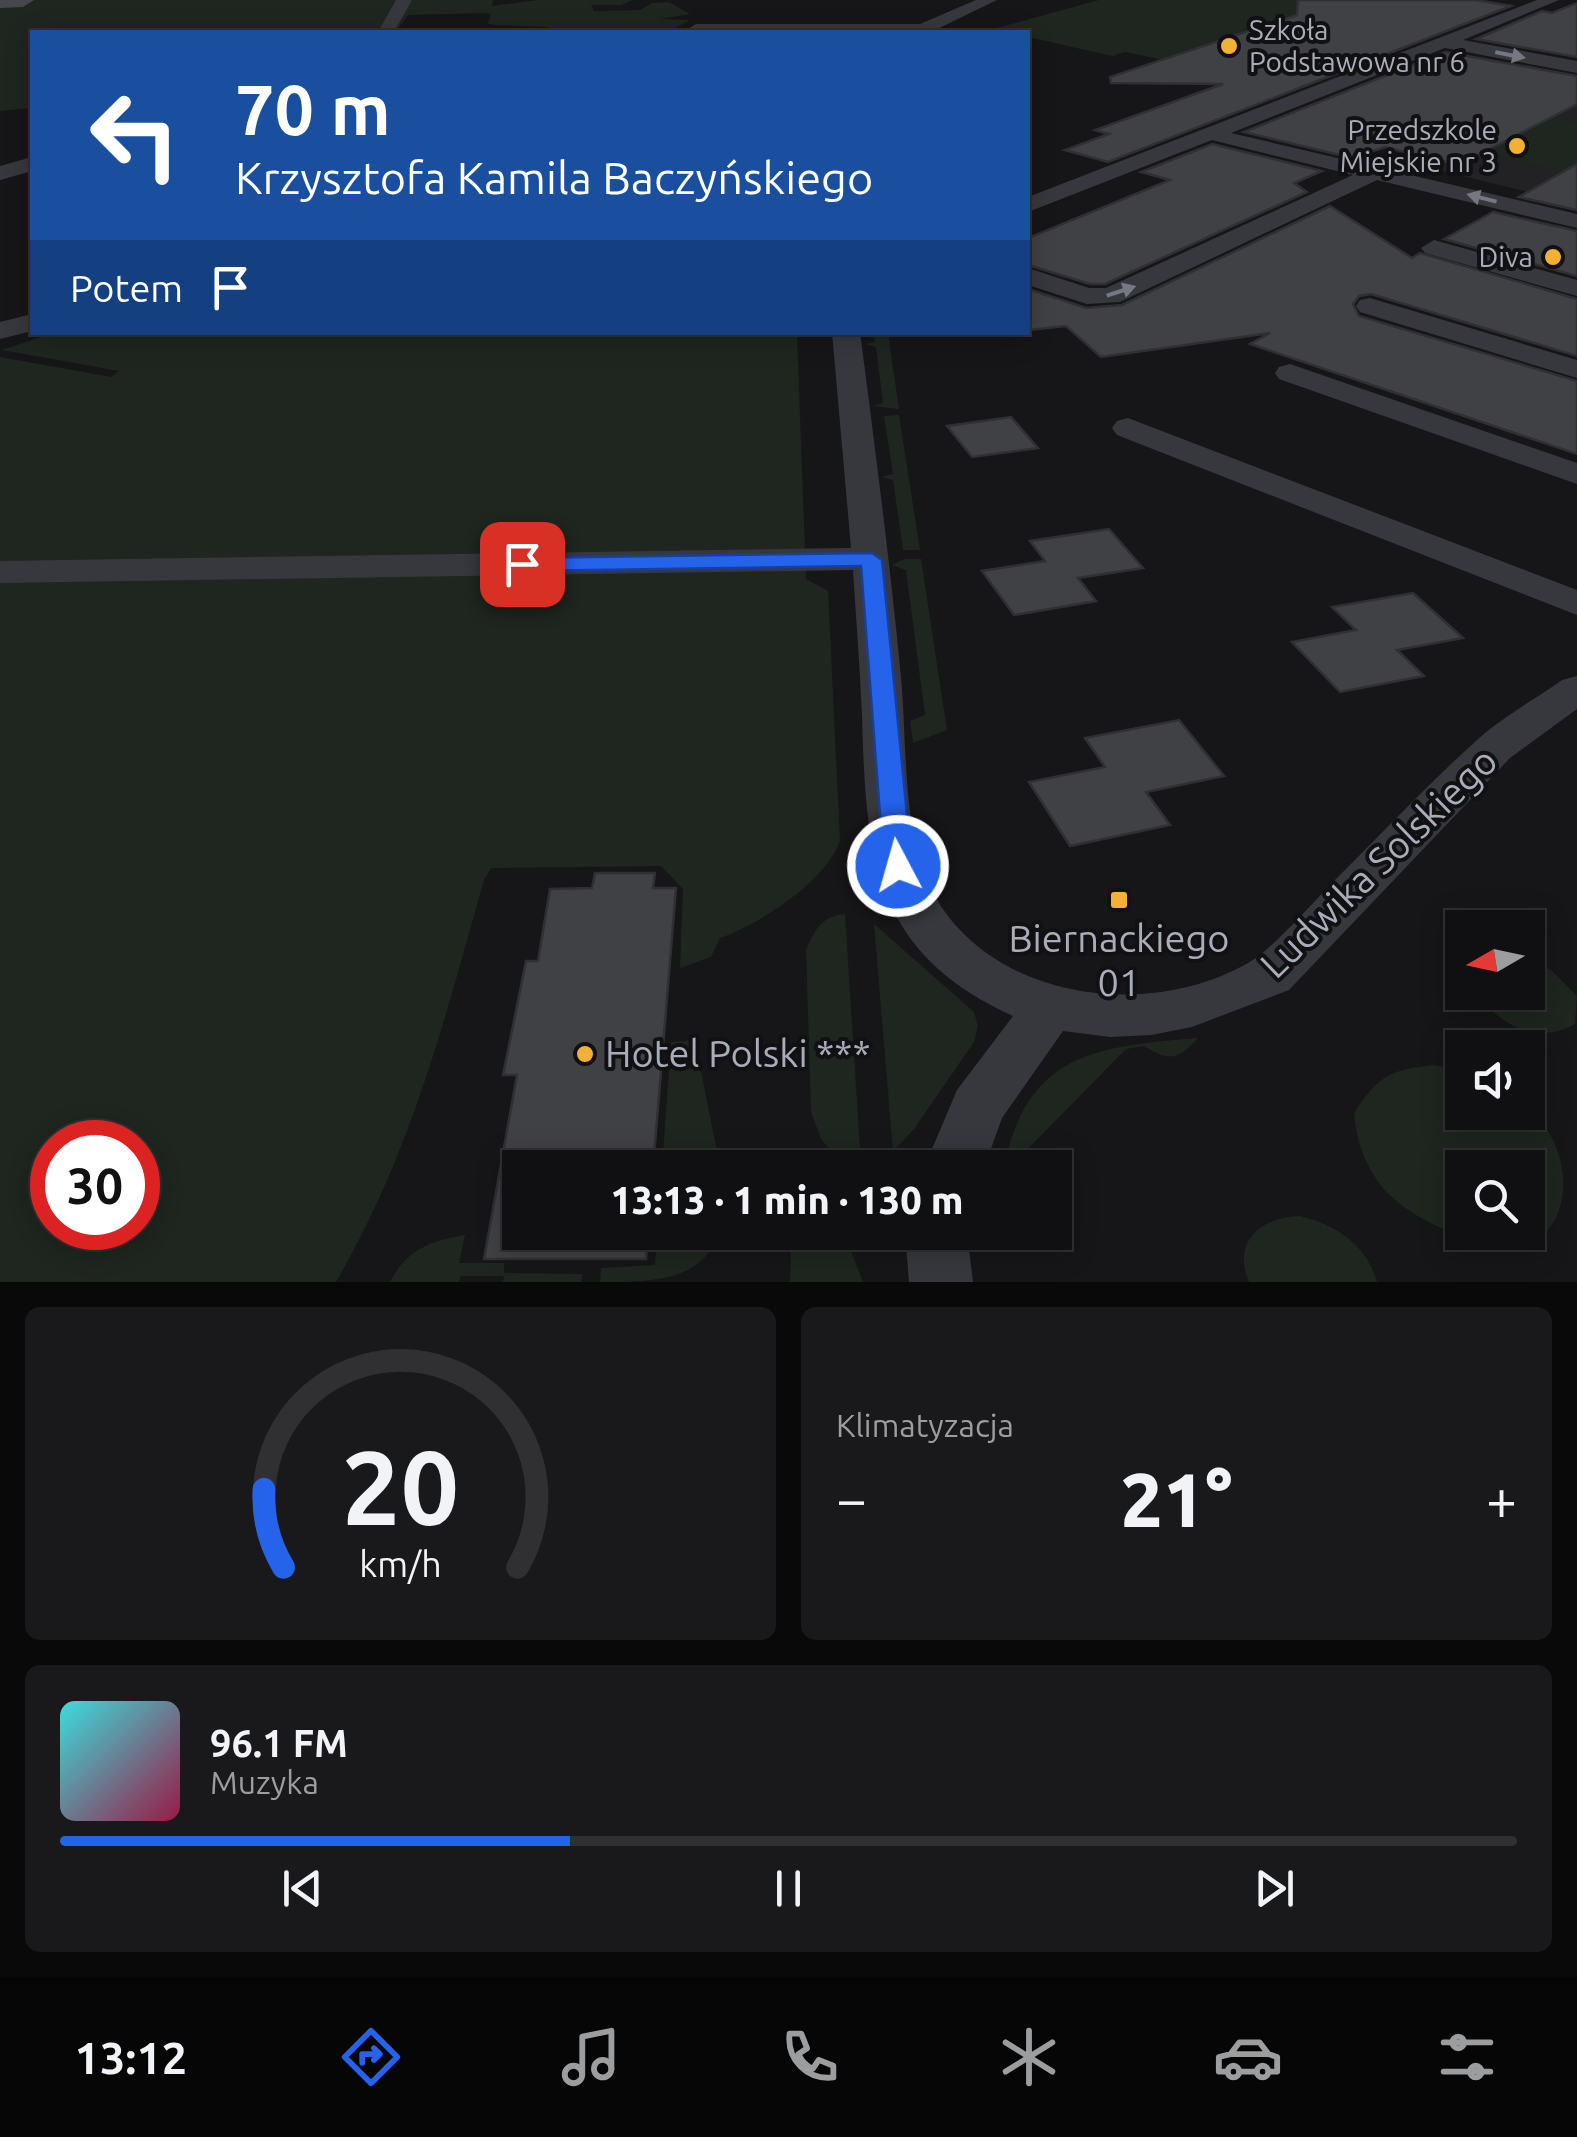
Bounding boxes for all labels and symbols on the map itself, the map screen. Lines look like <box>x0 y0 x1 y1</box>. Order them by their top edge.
place label: Szkoła Podstawowa nr 6 <box>1249 14 1465 77</box>
marker: Szkoła Podstawowa nr 6 <box>1218 35 1240 57</box>
one-way arrow <box>1495 48 1526 63</box>
place label: Przedszkole Miejskie nr 3 <box>1340 114 1497 177</box>
marker: Przedszkole Miejskie nr 3 <box>1506 135 1528 157</box>
one-way arrow <box>1466 190 1497 206</box>
place label: Diva <box>1478 241 1533 272</box>
marker: Diva <box>1542 246 1564 268</box>
one-way arrow <box>1106 283 1136 298</box>
pin <box>480 522 565 607</box>
street label: Ludwika Solskiego <box>1252 739 1505 986</box>
position arrow <box>846 814 950 918</box>
marker: Biernackiego 01 <box>1108 889 1130 911</box>
north arrow <box>1445 910 1545 1010</box>
place label: Biernackiego 01 <box>1008 917 1230 1003</box>
place label: Hotel Polski *** <box>605 1032 870 1074</box>
marker: Hotel Polski *** <box>574 1043 596 1065</box>
speed limit sign: 30 <box>30 1120 160 1250</box>

